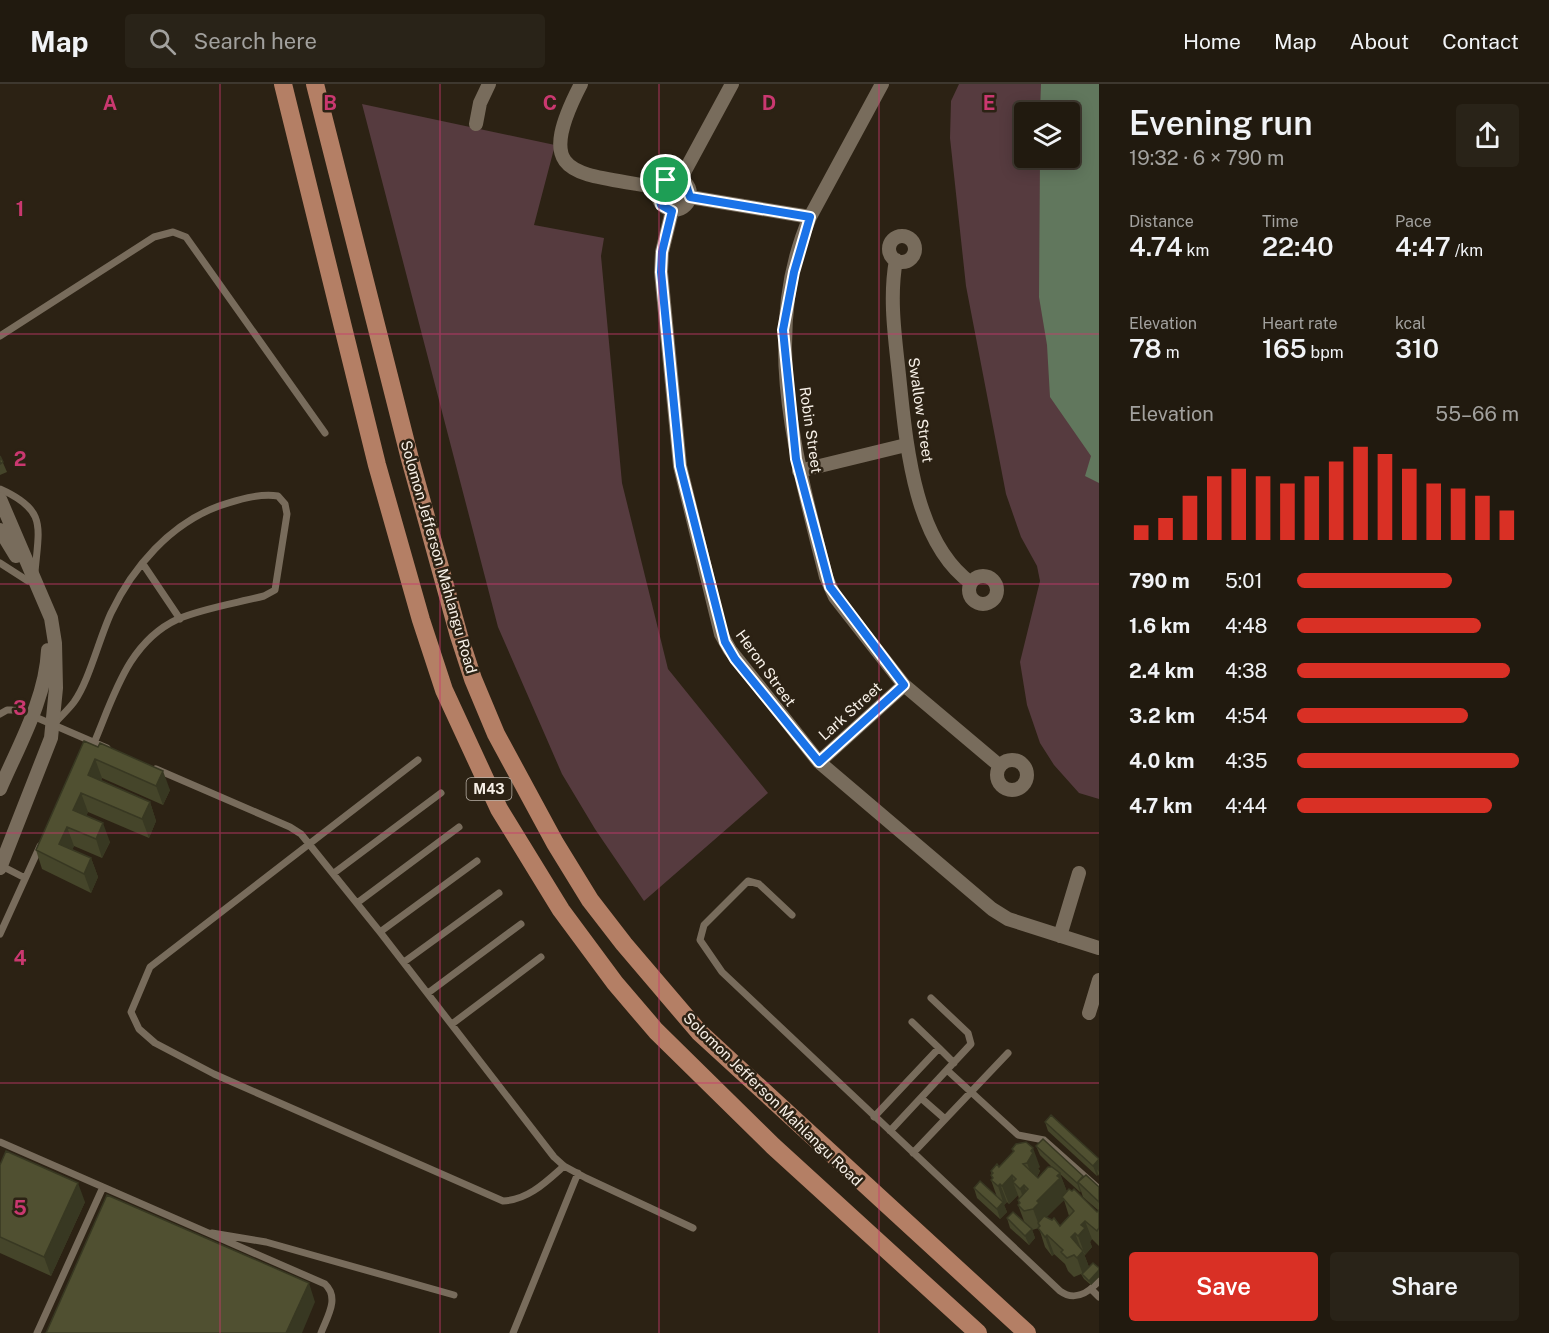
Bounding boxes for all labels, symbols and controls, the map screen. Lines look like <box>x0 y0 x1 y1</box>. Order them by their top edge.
search box <box>125 14 545 68</box>
text: Map <box>30 25 89 58</box>
icon: search <box>146 25 179 58</box>
text: Search here <box>194 28 317 54</box>
text: Home <box>1183 29 1241 54</box>
text: Map <box>1274 29 1317 54</box>
text: About <box>1350 29 1409 54</box>
text: Contact <box>1442 29 1519 54</box>
text: A <box>103 91 117 115</box>
text: B <box>323 91 337 115</box>
text: C <box>543 91 557 115</box>
text: D <box>762 91 776 115</box>
text: E <box>983 91 995 115</box>
map controls <box>1014 102 1080 168</box>
button: layers <box>1014 102 1080 168</box>
text: Evening run <box>1129 104 1312 142</box>
button: share <box>1456 104 1519 167</box>
text: 19:32 · 6 × 790 m <box>1129 146 1284 170</box>
pin <box>640 154 691 205</box>
icon: arrive <box>649 163 682 196</box>
text: 1 <box>16 197 24 221</box>
text: Distance <box>1129 212 1194 231</box>
text: Time <box>1262 212 1298 231</box>
text: Pace <box>1395 212 1432 231</box>
text: 4.74 <box>1129 231 1183 262</box>
text: 22:40 <box>1262 231 1334 262</box>
text: 4:47 <box>1395 231 1451 262</box>
text: km <box>1183 241 1209 260</box>
text: /km <box>1451 241 1483 260</box>
text: Elevation <box>1129 314 1197 333</box>
text: Heart rate <box>1262 314 1338 333</box>
text: kcal <box>1395 314 1426 333</box>
text: 78 <box>1129 333 1162 364</box>
text: 165 <box>1262 333 1307 364</box>
text: 310 <box>1395 333 1439 364</box>
text: m <box>1162 343 1180 362</box>
text: bpm <box>1307 343 1344 362</box>
street label: Swallow Street <box>905 356 937 464</box>
street label: Robin Street <box>797 386 826 475</box>
text: Elevation <box>1129 402 1214 426</box>
text: 55–66 m <box>1435 402 1519 426</box>
street label: Solomon Jefferson Mahlangu Road <box>398 439 480 675</box>
text: 2 <box>14 447 26 471</box>
text: 790 m <box>1129 569 1190 593</box>
text: 5:01 <box>1225 569 1263 593</box>
text: 1.6 km <box>1129 614 1190 638</box>
text: 4:48 <box>1225 614 1267 638</box>
street label: Heron Street <box>733 627 799 710</box>
text: 2.4 km <box>1129 659 1194 683</box>
text: 4:38 <box>1225 659 1268 683</box>
street label: Lark Street <box>815 678 885 744</box>
text: 3 <box>13 696 27 720</box>
text: 3.2 km <box>1129 704 1195 728</box>
text: 4:54 <box>1225 704 1267 728</box>
text: 4.0 km <box>1129 749 1194 773</box>
text: 4:35 <box>1225 749 1268 773</box>
road number: M43 <box>466 778 512 800</box>
text: 4.7 km <box>1129 794 1192 818</box>
text: 4:44 <box>1225 794 1267 818</box>
text: 4 <box>13 946 27 970</box>
street label: Solomon Jefferson Mahlangu Road <box>680 1009 866 1189</box>
text: 5 <box>13 1196 27 1220</box>
button: Save <box>1129 1252 1318 1321</box>
button: Share <box>1330 1252 1519 1321</box>

